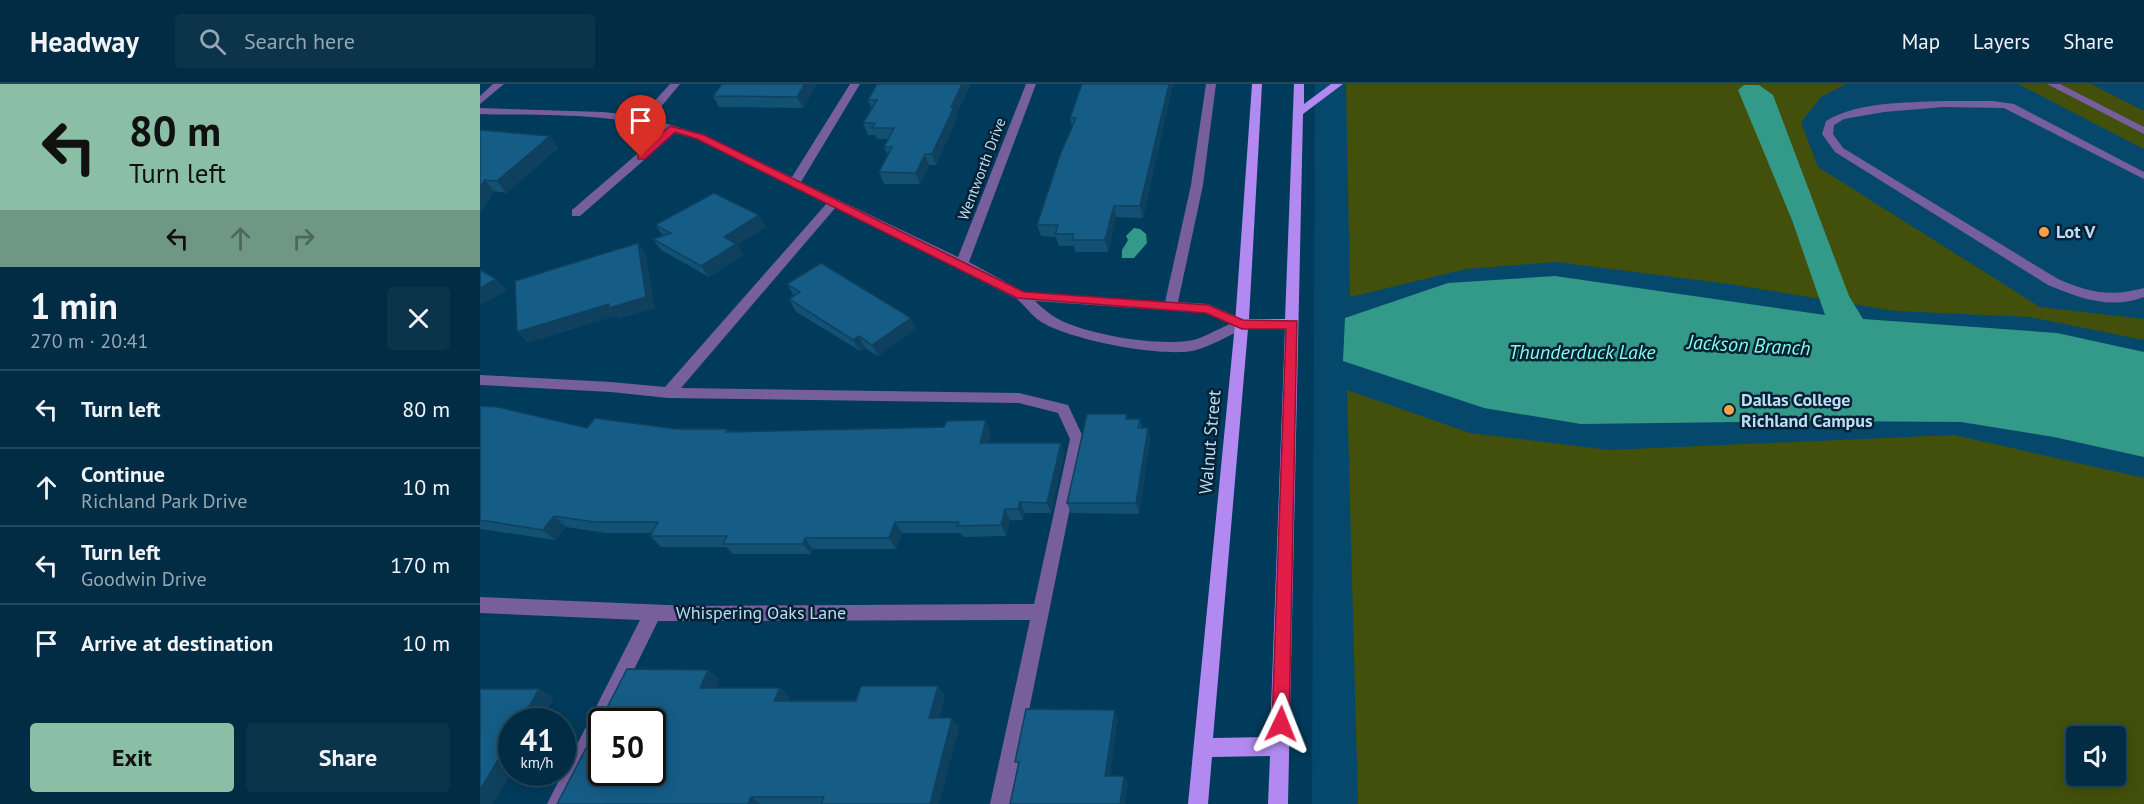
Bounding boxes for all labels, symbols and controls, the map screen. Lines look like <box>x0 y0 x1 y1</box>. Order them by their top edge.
search box <box>175 14 595 68</box>
text: Headway <box>30 23 139 60</box>
icon: search <box>196 25 229 58</box>
text: Search here <box>244 27 355 55</box>
text: Map <box>1902 28 1940 55</box>
text: Layers <box>1973 28 2030 55</box>
text: Share <box>2063 28 2114 55</box>
pin <box>615 95 666 157</box>
text: 80 m <box>129 103 221 158</box>
icon: arrive <box>624 104 657 137</box>
icon: left <box>30 108 108 186</box>
street label: Wentworth Drive <box>953 115 1010 223</box>
text: Turn left <box>129 156 226 190</box>
place label: Lot V <box>2056 220 2096 243</box>
icon: left <box>161 222 194 255</box>
icon: ahead <box>224 222 257 255</box>
icon: right <box>287 222 320 255</box>
marker: Lot V <box>2037 225 2051 239</box>
text: 1 min <box>30 282 118 329</box>
button: close <box>387 287 450 350</box>
text: 270 m · 20:41 <box>30 328 148 354</box>
water label: Jackson Branch <box>1685 329 1811 361</box>
water label: Thunderduck Lake <box>1508 339 1656 365</box>
place label: Dallas College Richland Campus <box>1741 388 1873 432</box>
street label: Walnut Street <box>1193 389 1226 495</box>
icon: left <box>30 393 63 426</box>
text: Turn left <box>81 395 161 423</box>
text: 80 m <box>402 395 450 423</box>
marker: Dallas College Richland Campus <box>1722 403 1736 417</box>
text: Continue <box>81 460 165 488</box>
icon: ahead <box>30 471 63 504</box>
text: 10 m <box>402 473 450 501</box>
text: Richland Park Drive <box>81 488 247 514</box>
text: Turn left <box>81 538 161 566</box>
icon: left <box>30 549 63 582</box>
text: 170 m <box>390 551 450 579</box>
text: Goodwin Drive <box>81 566 207 592</box>
street label: Whispering Oaks Lane <box>676 601 846 624</box>
icon: arrive <box>30 627 63 660</box>
text: Arrive at destination <box>81 629 273 657</box>
text: 10 m <box>402 629 450 657</box>
position arrow <box>1249 692 1313 756</box>
speed limit sign: 50 <box>588 708 666 786</box>
text: 41 <box>520 720 554 759</box>
button: Exit <box>30 723 234 792</box>
button: Share <box>246 723 450 792</box>
map controls <box>2066 726 2126 786</box>
button: sound <box>2066 726 2126 786</box>
text: km/h <box>521 753 553 772</box>

